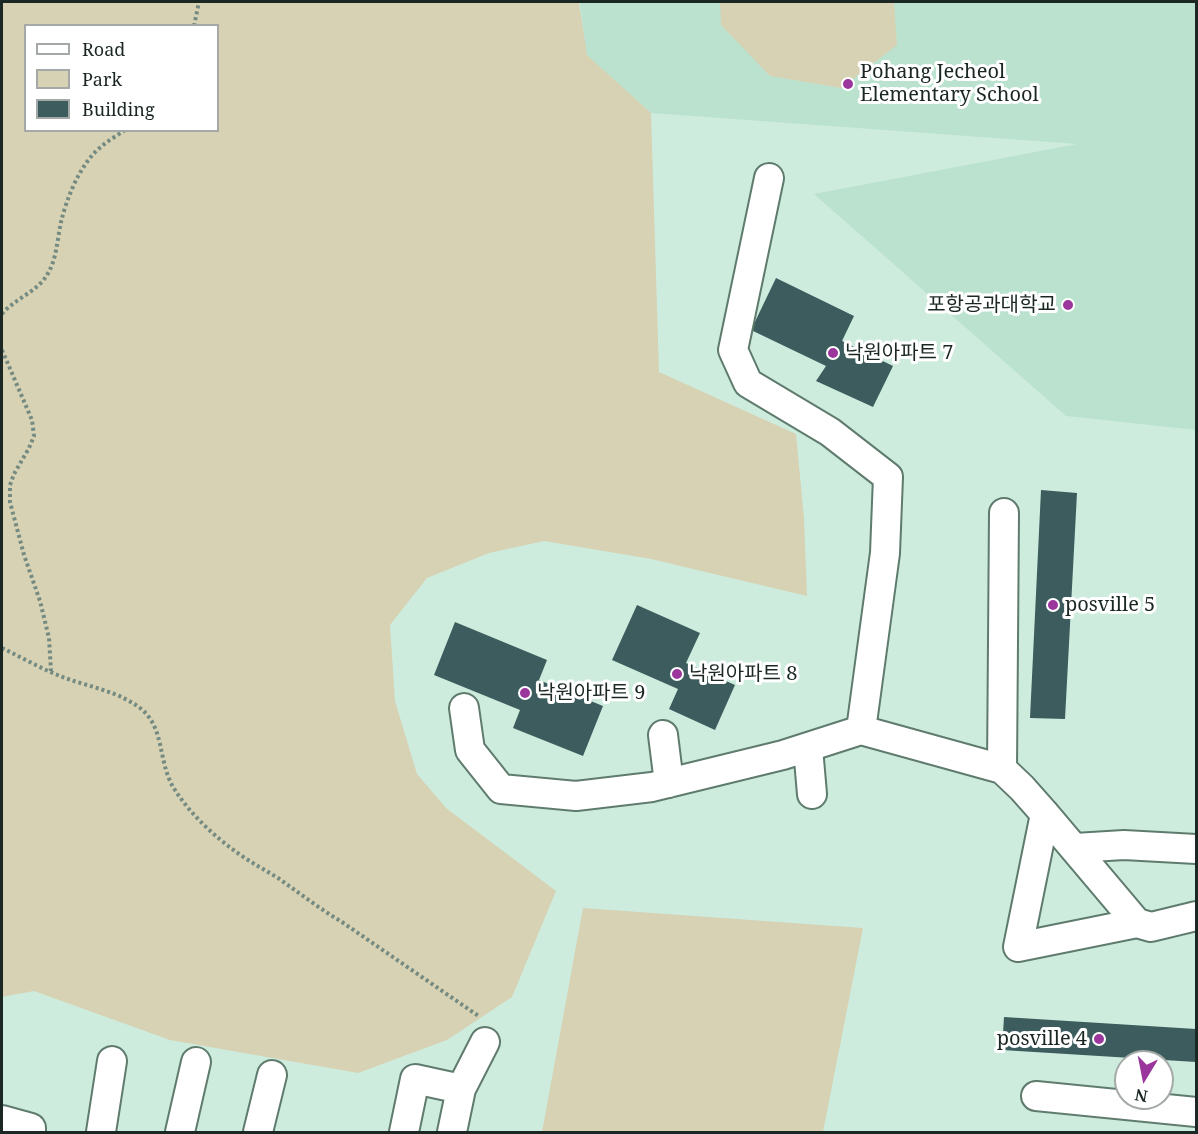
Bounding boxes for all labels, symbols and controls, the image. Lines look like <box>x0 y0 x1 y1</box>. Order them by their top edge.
legend <box>24 24 219 132</box>
text: Road <box>82 37 125 61</box>
place label: Pohang Jecheol Elementary School <box>860 60 1039 107</box>
text: Park <box>82 67 122 91</box>
marker: Pohang Jecheol Elementary School <box>841 77 855 91</box>
text: Building <box>82 97 155 121</box>
place label: 포항공과대학교 <box>927 293 1056 317</box>
marker: 포항공과대학교 <box>1061 298 1075 312</box>
place label: 낙원아파트 7 <box>845 341 953 365</box>
marker: 낙원아파트 7 <box>826 346 840 360</box>
place label: posville 5 <box>1065 593 1155 617</box>
marker: posville 5 <box>1046 598 1060 612</box>
place label: 낙원아파트 8 <box>689 662 797 686</box>
marker: 낙원아파트 8 <box>670 667 684 681</box>
place label: 낙원아파트 9 <box>537 681 645 705</box>
marker: 낙원아파트 9 <box>518 686 532 700</box>
place label: posville 4 <box>997 1027 1087 1051</box>
marker: posville 4 <box>1092 1032 1106 1046</box>
north arrow <box>1114 1050 1174 1110</box>
text: N <box>1133 1084 1149 1108</box>

